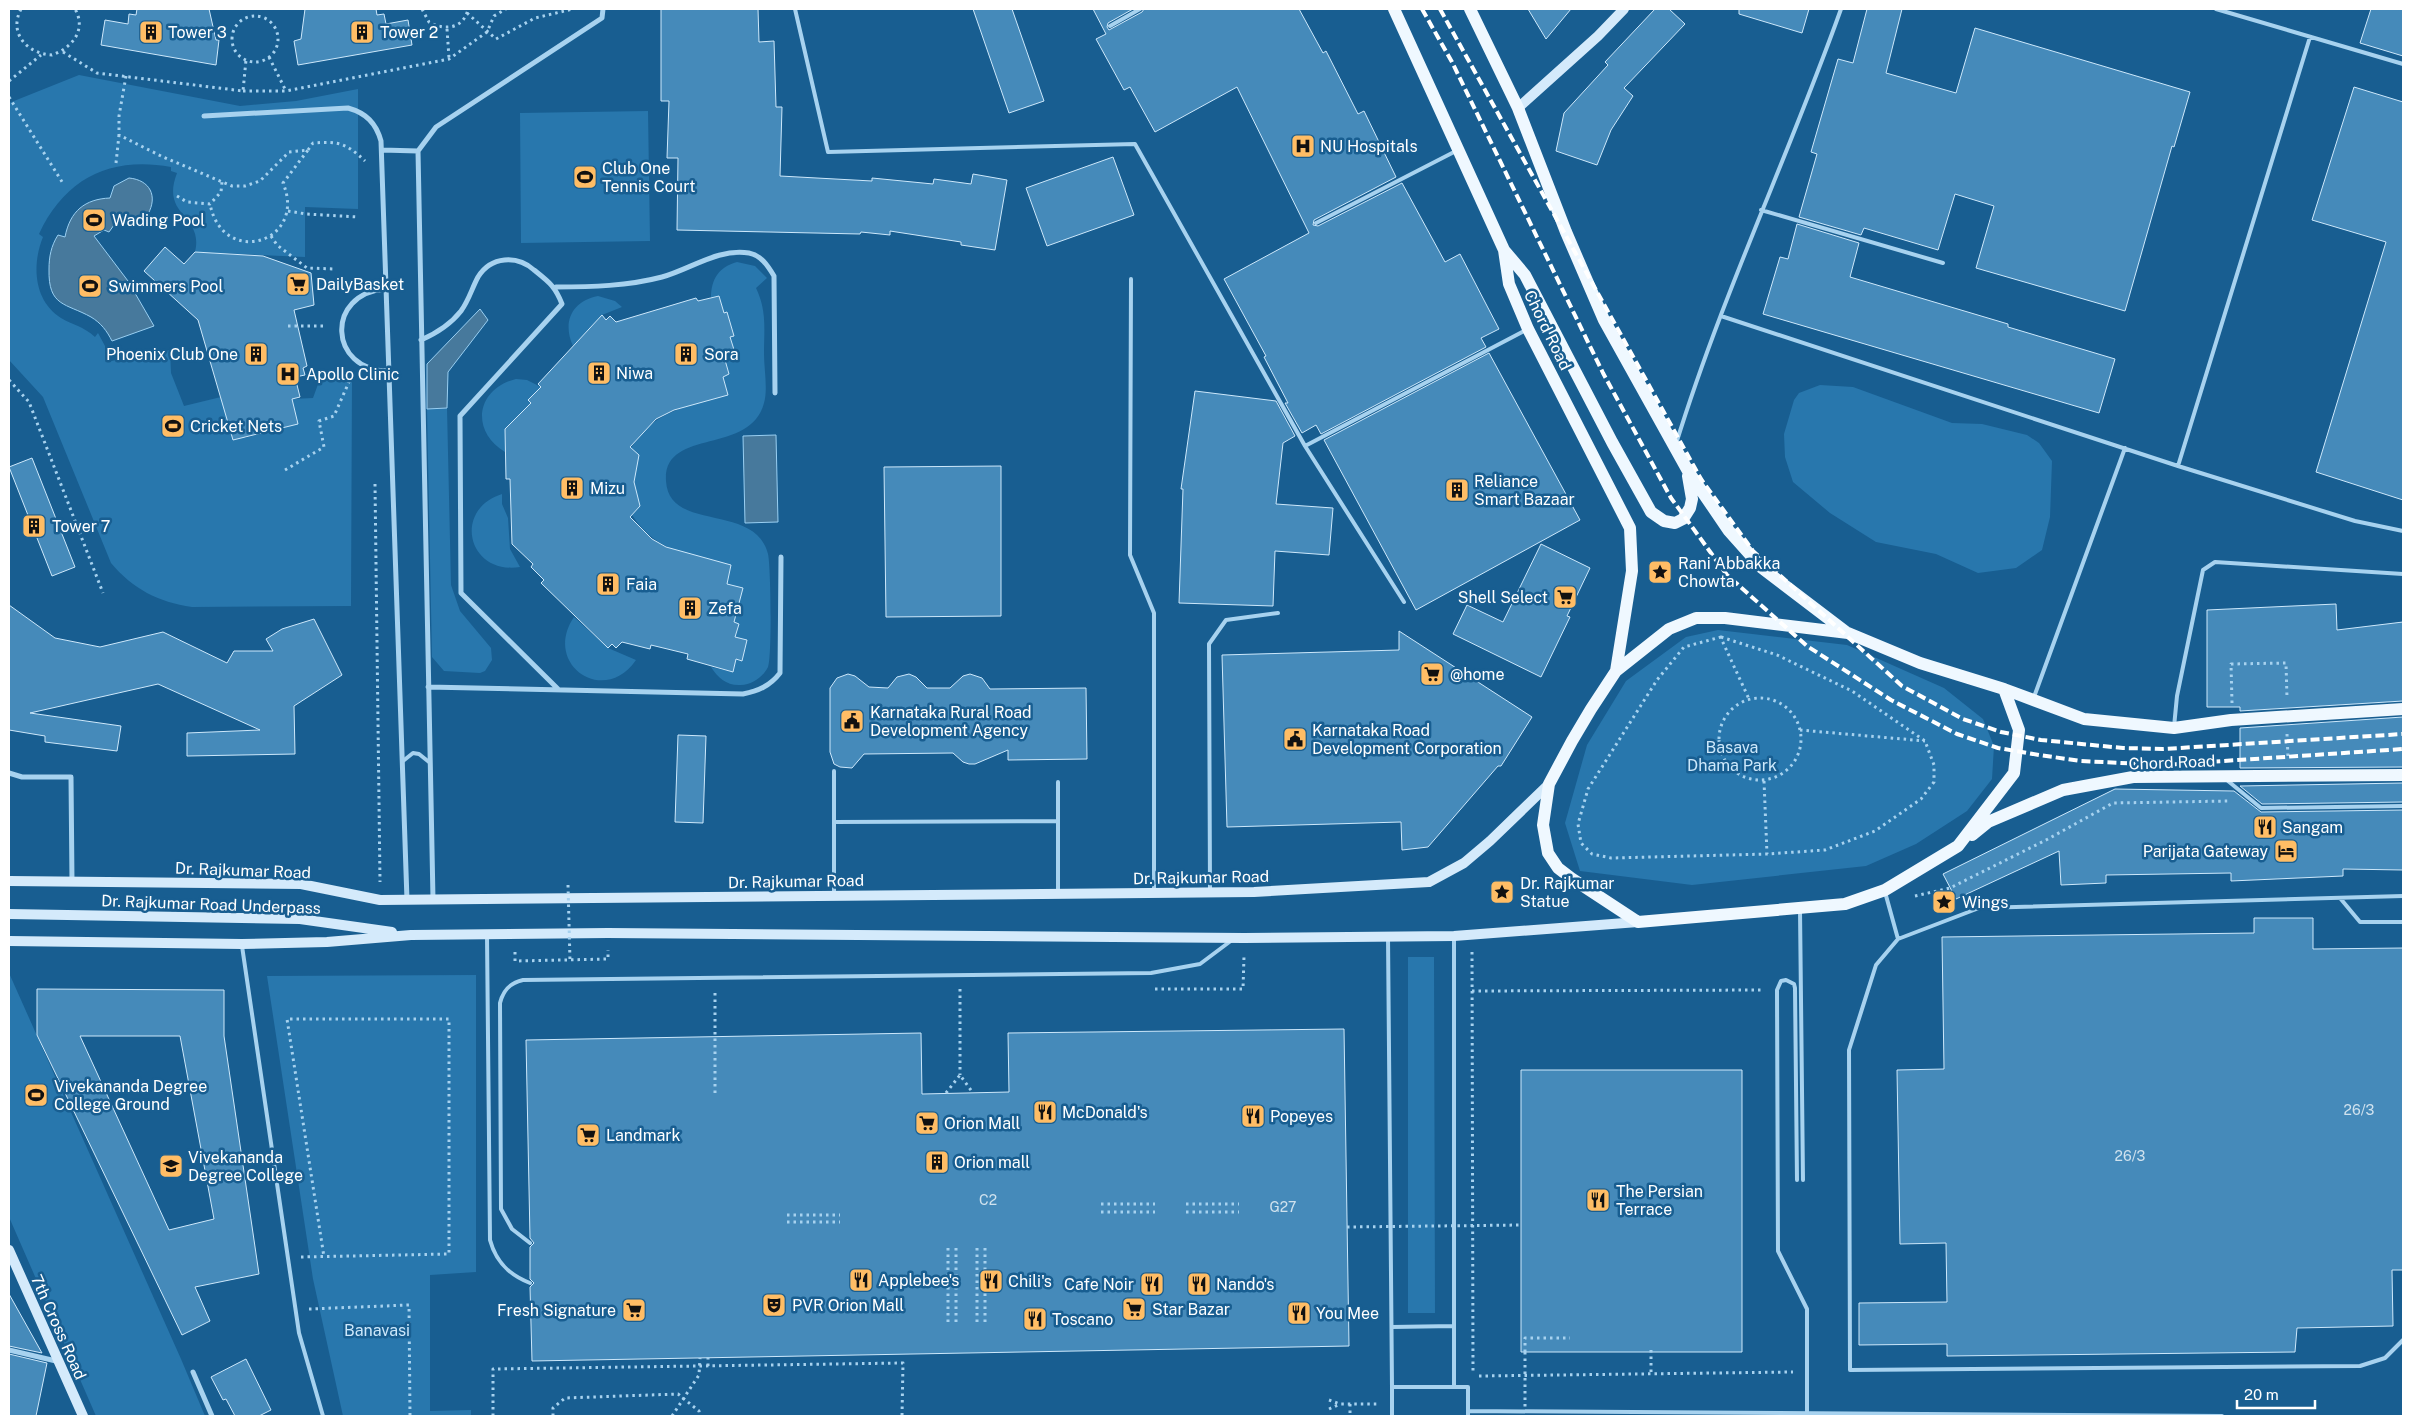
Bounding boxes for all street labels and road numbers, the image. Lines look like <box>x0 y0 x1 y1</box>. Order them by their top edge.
street label: Chord Road <box>1520 287 1575 373</box>
street label: Chord Road <box>2128 751 2216 774</box>
street label: Dr. Rajkumar Road <box>175 859 311 882</box>
street label: Dr. Rajkumar Road <box>1133 867 1269 888</box>
street label: Dr. Rajkumar Road <box>728 871 864 892</box>
street label: Dr. Rajkumar Road Underpass <box>101 891 321 918</box>
street label: 7th Cross Road <box>27 1272 90 1383</box>

